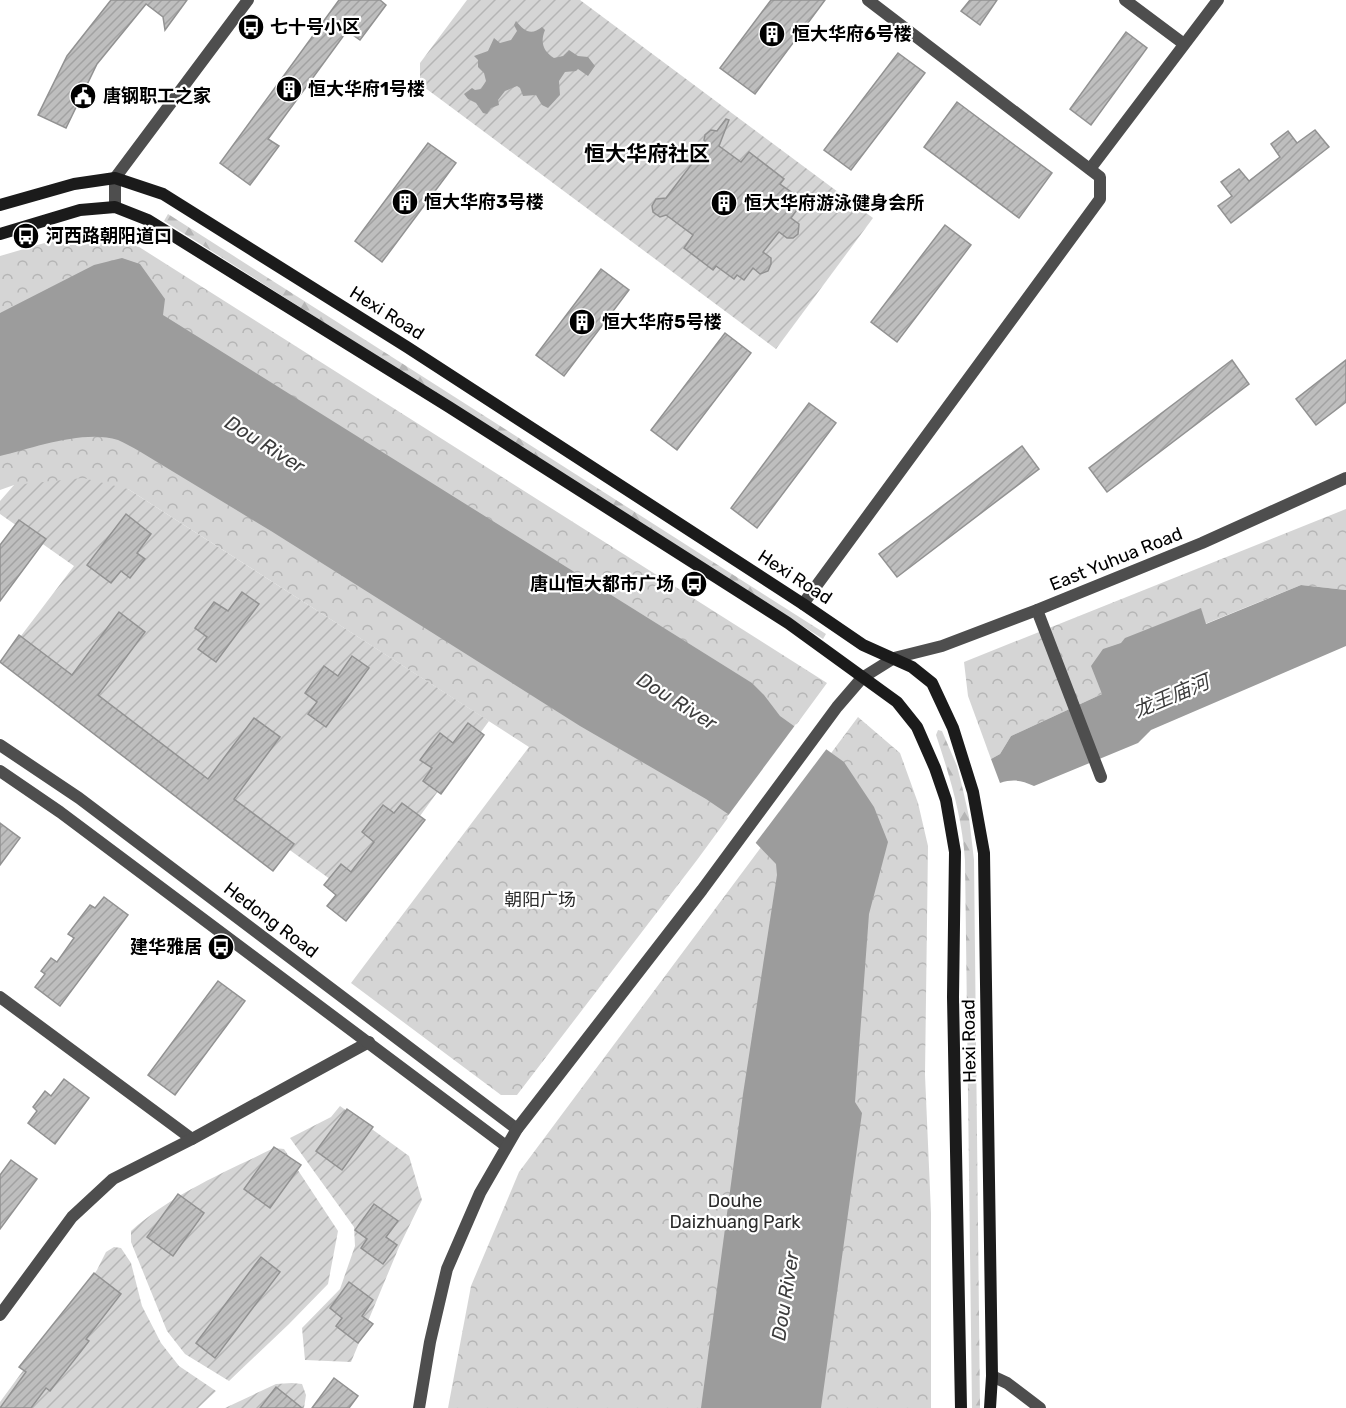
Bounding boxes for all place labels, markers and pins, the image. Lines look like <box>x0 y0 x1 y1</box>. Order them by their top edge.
bus stop icon: 七十号小区 <box>236 12 266 42</box>
place label: 七十号小区 <box>270 16 360 38</box>
building icon: 恒大华府6号楼 <box>757 19 787 49</box>
place label: 恒大华府6号楼 <box>792 23 912 45</box>
building icon: 恒大华府1号楼 <box>274 74 304 104</box>
place label: 恒大华府1号楼 <box>308 78 425 100</box>
public building icon: 唐钢职工之家 <box>68 81 98 111</box>
place label: 唐钢职工之家 <box>103 85 211 107</box>
building icon: 恒大华府3号楼 <box>390 187 420 217</box>
building icon: 恒大华府游泳健身会所 <box>709 188 739 218</box>
place label: 恒大华府3号楼 <box>424 191 544 213</box>
place label: 恒大华府游泳健身会所 <box>744 192 924 214</box>
bus stop icon: 河西路朝阳道口 <box>11 221 41 251</box>
place label: 河西路朝阳道口 <box>46 225 172 247</box>
building icon: 恒大华府5号楼 <box>567 307 597 337</box>
place label: 恒大华府5号楼 <box>602 311 722 333</box>
bus stop icon: 唐山恒大都市广场 <box>679 569 709 599</box>
place label: 唐山恒大都市广场 <box>530 573 674 595</box>
bus stop icon: 建华雅居 <box>206 932 236 962</box>
place label: 建华雅居 <box>130 936 202 958</box>

